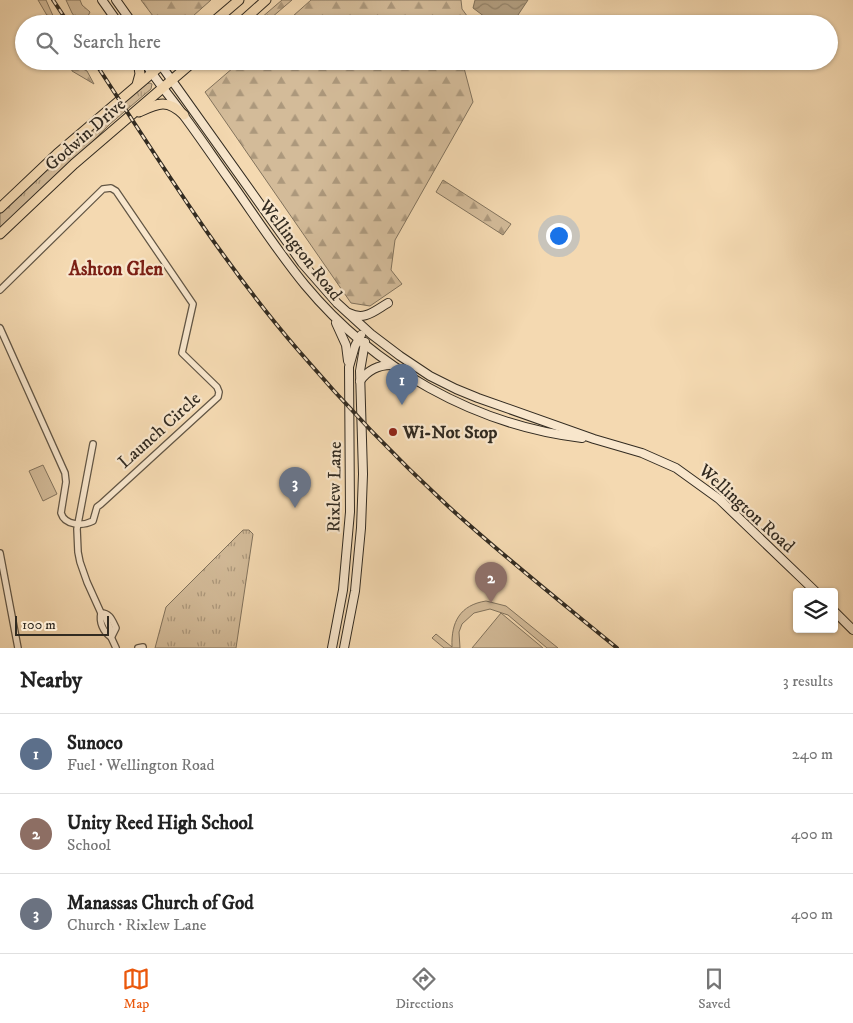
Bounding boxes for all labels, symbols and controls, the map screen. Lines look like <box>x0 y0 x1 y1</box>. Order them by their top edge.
search box <box>15 15 838 70</box>
icon: search <box>33 29 61 57</box>
text: Search here <box>73 31 161 54</box>
street label: Godwin Drive <box>41 94 131 176</box>
street label: Wellington Road <box>253 195 346 305</box>
your location <box>546 223 572 249</box>
district label: Ashton Glen <box>68 258 164 281</box>
pin: 1 <box>386 364 418 405</box>
street label: Launch Circle <box>114 388 205 474</box>
place label: Wi-Not Stop <box>402 422 497 444</box>
marker: Wi-Not Stop <box>387 426 399 438</box>
street label: Rixlew Lane <box>323 441 347 533</box>
street label: Wellington Road <box>693 459 799 558</box>
pin: 3 <box>279 467 311 508</box>
pin: 2 <box>475 562 507 603</box>
map controls <box>793 588 838 633</box>
button: layers <box>793 588 838 633</box>
scale bar <box>15 613 109 636</box>
text: 100 m <box>22 616 56 634</box>
text: Nearby <box>20 668 82 694</box>
text: 3 results <box>783 671 833 691</box>
text: Sunoco <box>67 732 123 755</box>
text: 1 <box>33 744 39 764</box>
text: 240 m <box>792 744 833 764</box>
text: Fuel · Wellington Road <box>67 755 214 775</box>
text: Unity Reed High School <box>67 812 253 835</box>
text: 2 <box>32 824 40 844</box>
text: 400 m <box>791 824 833 844</box>
text: School <box>67 835 111 855</box>
text: Manassas Church of God <box>67 892 254 915</box>
text: 3 <box>33 904 39 924</box>
text: 400 m <box>791 904 833 924</box>
text: Church · Rixlew Lane <box>67 915 206 935</box>
tab: Map <box>122 965 150 1013</box>
tab: Directions <box>395 965 453 1013</box>
tab: Saved <box>698 965 731 1013</box>

